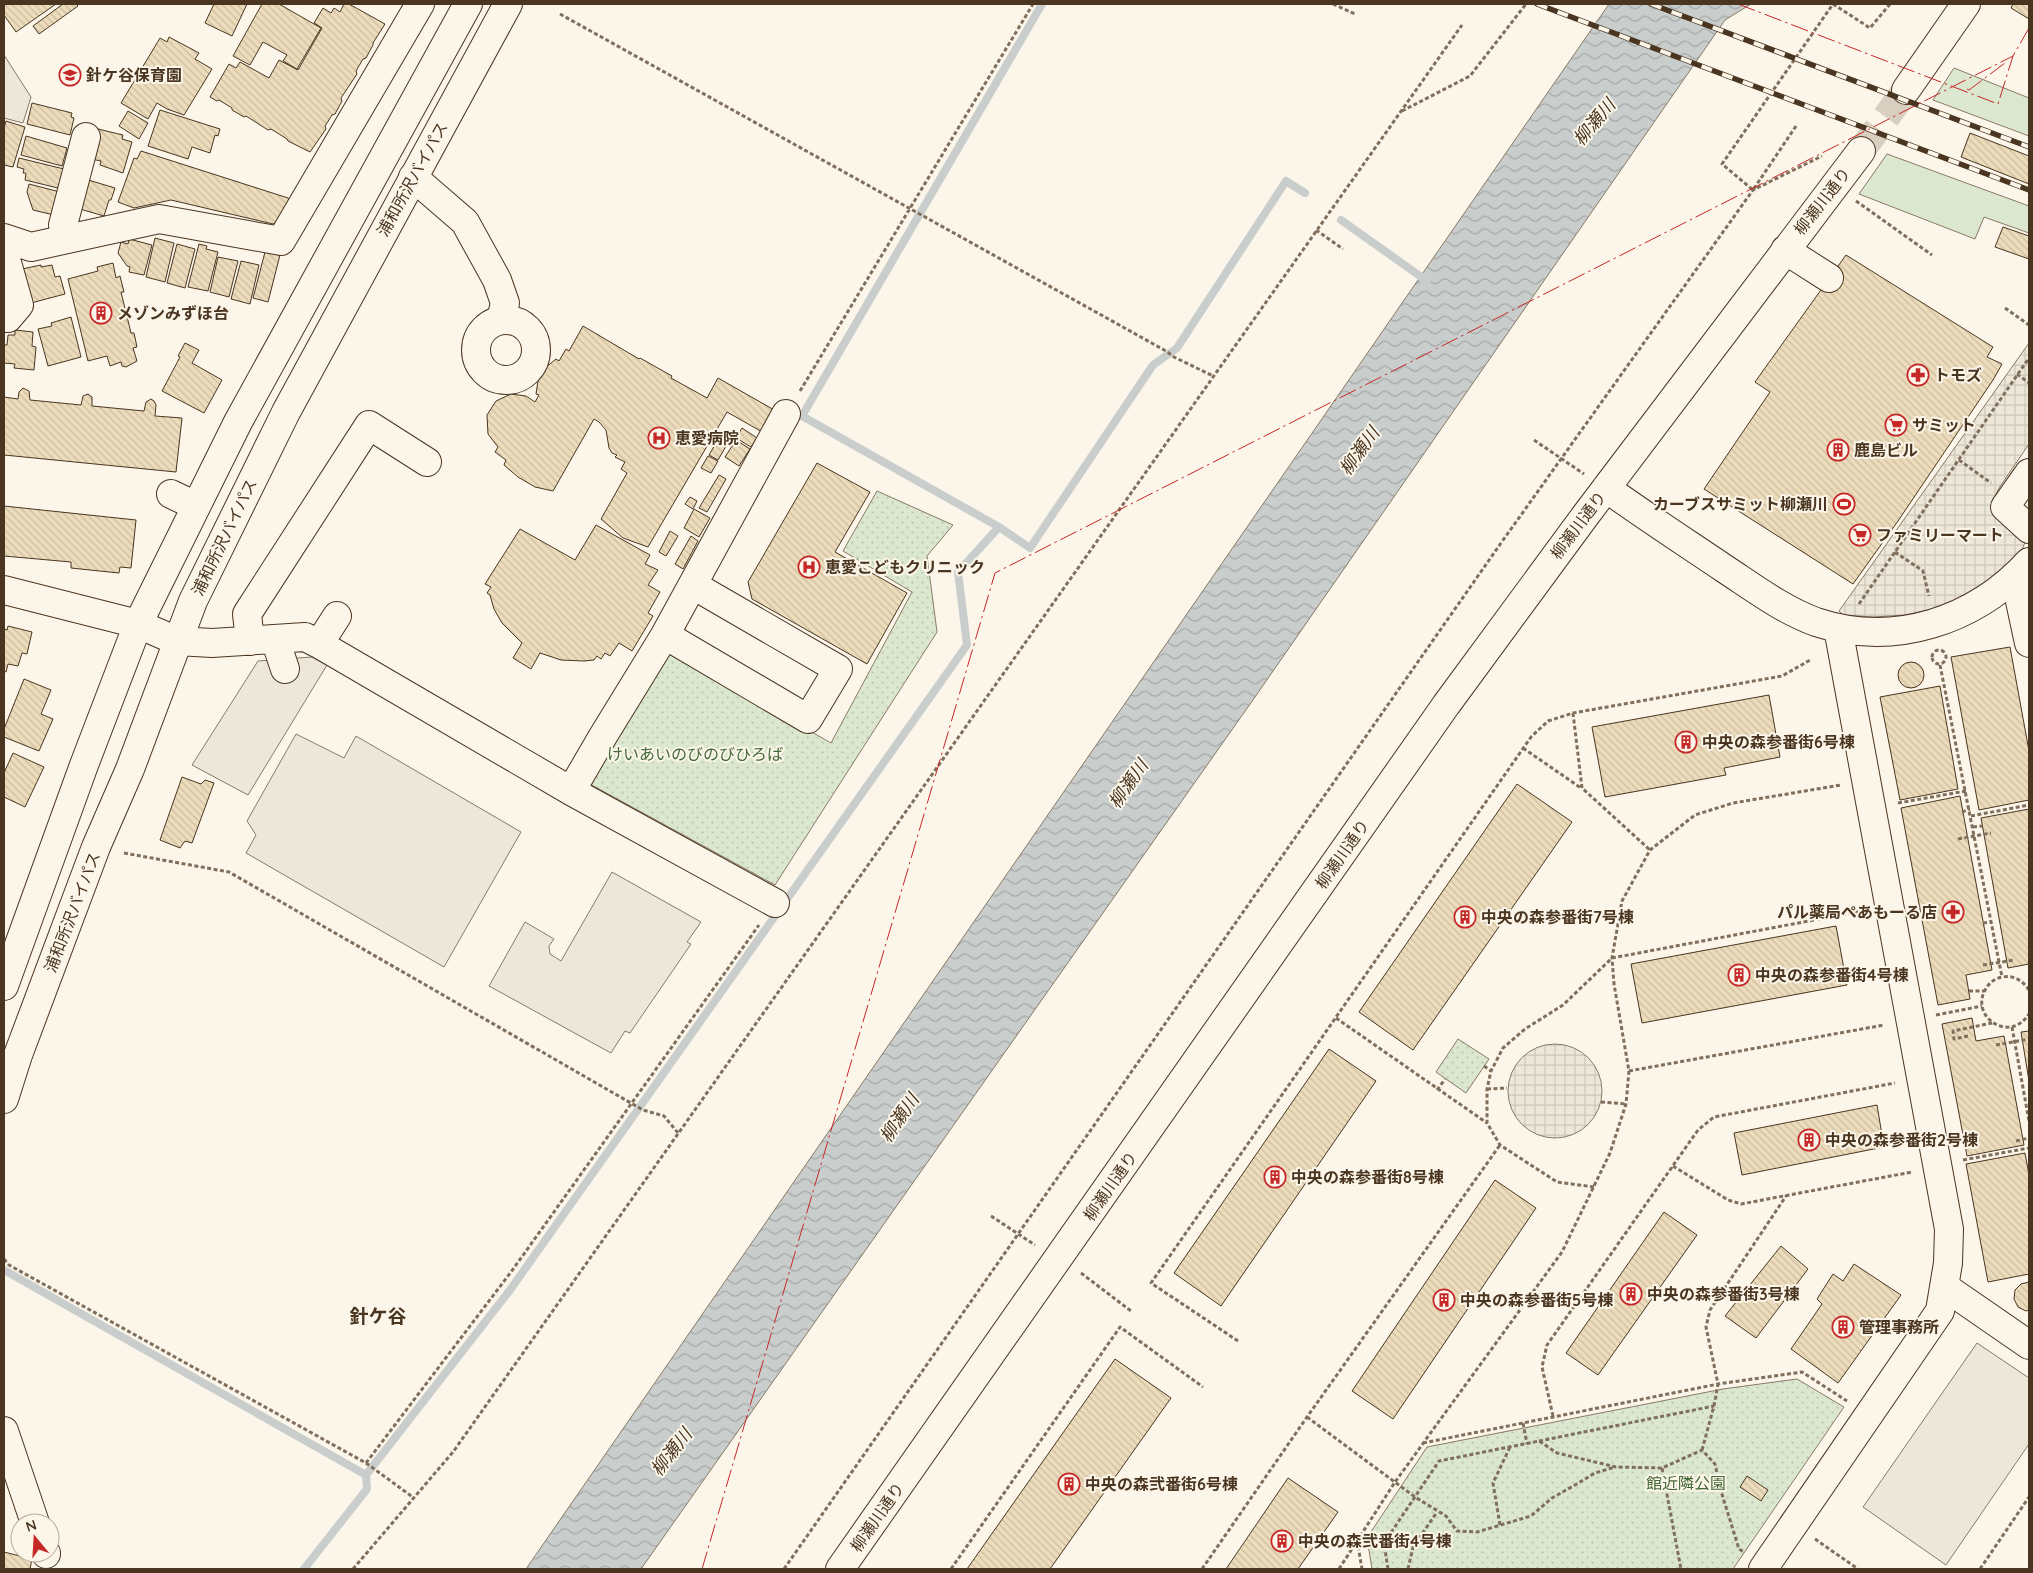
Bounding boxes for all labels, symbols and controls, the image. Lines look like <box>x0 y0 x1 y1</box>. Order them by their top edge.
school or university icon: 針ケ谷保育園 <box>58 63 82 87</box>
place label: 針ケ谷保育園 <box>86 65 182 85</box>
water label: 柳瀬川 <box>1568 92 1621 150</box>
street label: 浦和所沢バイパス <box>372 118 452 240</box>
street label: 柳瀬川通り <box>1789 163 1855 239</box>
building icon: メゾンみずほ台 <box>89 301 113 325</box>
place label: メゾンみずほ台 <box>117 303 229 323</box>
pharmacy icon: トモズ <box>1906 363 1930 387</box>
place label: トモズ <box>1934 365 1982 385</box>
supermarket icon: サミット <box>1884 413 1908 437</box>
place label: サミット <box>1912 415 1976 435</box>
water label: 柳瀬川 <box>1334 421 1385 480</box>
hospital icon: 恵愛病院 <box>647 426 671 450</box>
place label: 恵愛病院 <box>675 428 739 448</box>
building icon: 鹿島ビル <box>1826 438 1850 462</box>
place label: 鹿島ビル <box>1854 440 1918 460</box>
street label: 浦和所沢バイパス <box>187 475 261 599</box>
street label: 柳瀬川通り <box>1546 487 1610 563</box>
sports icon: カーブスサミット柳瀬川 <box>1832 492 1856 516</box>
place label: カーブスサミット柳瀬川 <box>1653 494 1828 514</box>
supermarket icon: ファミリーマート <box>1848 523 1872 547</box>
place label: ファミリーマート <box>1876 525 2004 545</box>
hospital icon: 恵愛こどもクリニック <box>797 555 821 579</box>
place label: 恵愛こどもクリニック <box>825 557 985 577</box>
building icon: 中央の森参番街6号棟 <box>1674 730 1698 754</box>
place label: 中央の森参番街6号棟 <box>1702 732 1855 752</box>
park label: けいあいのびのびひろば <box>607 744 783 764</box>
water label: 柳瀬川 <box>1103 754 1154 813</box>
street label: 柳瀬川通り <box>1311 815 1373 893</box>
street label: 浦和所沢バイパス <box>40 849 104 975</box>
pharmacy icon: パル薬局ぺあもーる店 <box>1941 900 1965 924</box>
place label: パル薬局ぺあもーる店 <box>1777 902 1937 922</box>
building icon: 中央の森参番街7号棟 <box>1453 905 1477 929</box>
place label: 中央の森参番街7号棟 <box>1481 907 1634 927</box>
building icon: 中央の森参番街4号棟 <box>1727 963 1751 987</box>
place label: 中央の森参番街4号棟 <box>1755 965 1908 985</box>
water label: 柳瀬川 <box>874 1088 925 1147</box>
building icon: 中央の森参番街2号棟 <box>1797 1128 1821 1152</box>
place label: 中央の森参番街2号棟 <box>1825 1130 1978 1150</box>
street label: 柳瀬川通り <box>1079 1147 1141 1225</box>
building icon: 中央の森参番街8号棟 <box>1263 1165 1287 1189</box>
place label: 中央の森参番街8号棟 <box>1291 1167 1444 1187</box>
building icon: 中央の森参番街3号棟 <box>1619 1282 1643 1306</box>
place label: 中央の森参番街3号棟 <box>1647 1284 1800 1304</box>
building icon: 中央の森参番街5号棟 <box>1432 1288 1456 1312</box>
place label: 中央の森参番街5号棟 <box>1460 1290 1613 1310</box>
district label: 針ケ谷 <box>349 1304 407 1328</box>
building icon: 管理事務所 <box>1831 1315 1855 1339</box>
place label: 管理事務所 <box>1859 1317 1939 1337</box>
water label: 柳瀬川 <box>645 1422 698 1480</box>
building icon: 中央の森弐番街6号棟 <box>1057 1472 1081 1496</box>
park label: 館近隣公園 <box>1646 1473 1726 1493</box>
place label: 中央の森弐番街6号棟 <box>1085 1474 1238 1494</box>
street label: 柳瀬川通り <box>846 1478 908 1556</box>
north arrow <box>10 1513 60 1563</box>
text: N <box>23 1515 39 1536</box>
building icon: 中央の森弐番街4号棟 <box>1270 1529 1294 1553</box>
place label: 中央の森弐番街4号棟 <box>1298 1531 1451 1551</box>

